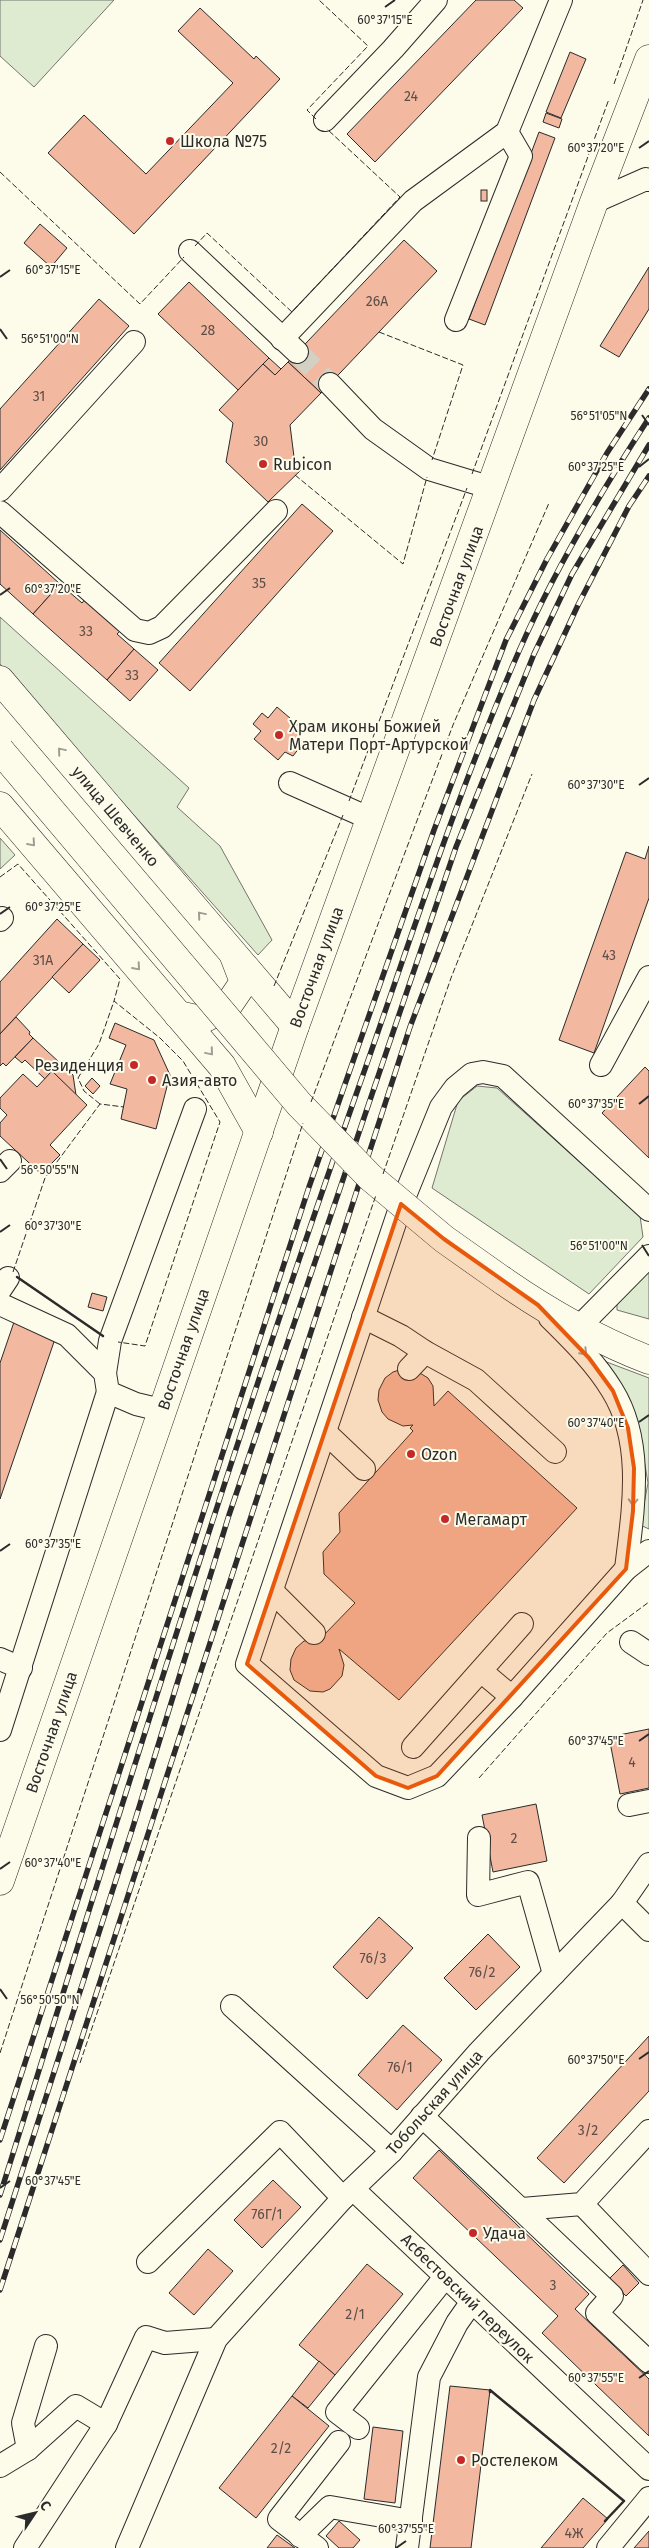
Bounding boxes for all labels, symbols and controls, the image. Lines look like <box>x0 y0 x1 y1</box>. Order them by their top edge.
text: 60°37'15"E <box>357 13 413 27</box>
house number: 24 <box>404 88 419 105</box>
place label: Школа №75 <box>180 132 267 151</box>
marker: Школа №75 <box>164 135 176 147</box>
text: 60°37'20"E <box>567 141 625 155</box>
text: 60°37'15"E <box>25 263 81 277</box>
house number: 26А <box>366 293 388 310</box>
house number: 28 <box>201 322 216 339</box>
text: 56°51'00"N <box>21 332 79 346</box>
house number: 31 <box>33 388 45 405</box>
text: 56°51'05"N <box>570 409 628 423</box>
house number: 30 <box>254 433 269 450</box>
place label: Rubicon <box>273 455 332 474</box>
marker: Rubicon <box>257 458 269 470</box>
text: 60°37'25"E <box>568 460 624 474</box>
street label: Восточная улица <box>426 523 487 649</box>
house number: 35 <box>252 575 266 592</box>
text: 60°37'20"E <box>24 582 82 596</box>
house number: 33 <box>79 623 93 640</box>
house number: 33 <box>125 667 139 684</box>
place label: Храм иконы Божией Матери Порт-Артурской <box>289 717 469 754</box>
marker: Храм иконы Божией Матери Порт-Артурской <box>273 729 285 741</box>
one-way arrow <box>58 748 67 757</box>
street label: улица Шевченко <box>68 762 163 871</box>
text: 60°37'30"E <box>567 778 625 792</box>
one-way arrow <box>26 838 35 847</box>
text: 60°37'25"E <box>25 900 81 914</box>
street label: Восточная улица <box>286 904 347 1030</box>
one-way arrow <box>198 912 207 921</box>
house number: 43 <box>602 947 616 964</box>
house number: 31А <box>33 952 53 969</box>
one-way arrow <box>132 961 141 970</box>
one-way arrow <box>204 1047 213 1056</box>
place label: Резиденция <box>34 1056 124 1075</box>
marker: Резиденция <box>128 1059 140 1071</box>
place label: Азия-авто <box>162 1071 237 1090</box>
marker: Азия-авто <box>146 1074 158 1086</box>
text: 60°37'35"E <box>568 1097 624 1111</box>
text: 56°50'55"N <box>21 1163 79 1177</box>
text: 60°37'30"E <box>24 1219 82 1233</box>
text: 56°51'00"N <box>570 1239 628 1253</box>
street label: Восточная улица <box>154 1286 213 1413</box>
one-way arrow <box>578 1347 587 1356</box>
text: 60°37'40"E <box>567 1416 625 1430</box>
place label: Ozon <box>421 1445 458 1464</box>
marker: Ozon <box>405 1448 417 1460</box>
one-way arrow <box>628 1498 638 1506</box>
place label: Мегамарт <box>455 1510 528 1529</box>
marker: Мегамарт <box>439 1513 451 1525</box>
text: 60°37'35"E <box>25 1537 81 1551</box>
street label: Восточная улица <box>22 1669 81 1796</box>
text: 60°37'45"E <box>568 1734 624 1748</box>
house number: 4 <box>628 1754 636 1771</box>
house number: 2 <box>511 1830 518 1847</box>
text: 60°37'40"E <box>24 1856 82 1870</box>
house number: 76/3 <box>360 1950 386 1967</box>
house number: 76/2 <box>469 1964 495 1981</box>
text: 56°50'50"N <box>20 1993 80 2007</box>
street label: Тобольская улица <box>382 2046 487 2159</box>
text: 60°37'50"E <box>567 2053 625 2067</box>
house number: 76/1 <box>387 2059 413 2076</box>
house number: 3/2 <box>578 2122 598 2139</box>
text: 60°37'45"E <box>25 2174 81 2188</box>
house number: 76Г/1 <box>251 2206 283 2223</box>
place label: Удача <box>483 2224 526 2243</box>
marker: Удача <box>467 2227 479 2239</box>
street label: Асбестовский переулок <box>397 2230 539 2367</box>
house number: 3 <box>550 2277 557 2294</box>
house number: 2/1 <box>345 2306 365 2323</box>
text: 60°37'55"E <box>568 2371 624 2385</box>
house number: 2/2 <box>271 2440 291 2457</box>
place label: Ростелеком <box>471 2451 558 2470</box>
marker: Ростелеком <box>455 2454 467 2466</box>
north arrow <box>10 2488 60 2538</box>
text: С <box>36 2498 55 2514</box>
text: 60°37'55"E <box>378 2522 434 2536</box>
house number: 4Ж <box>565 2525 584 2542</box>

